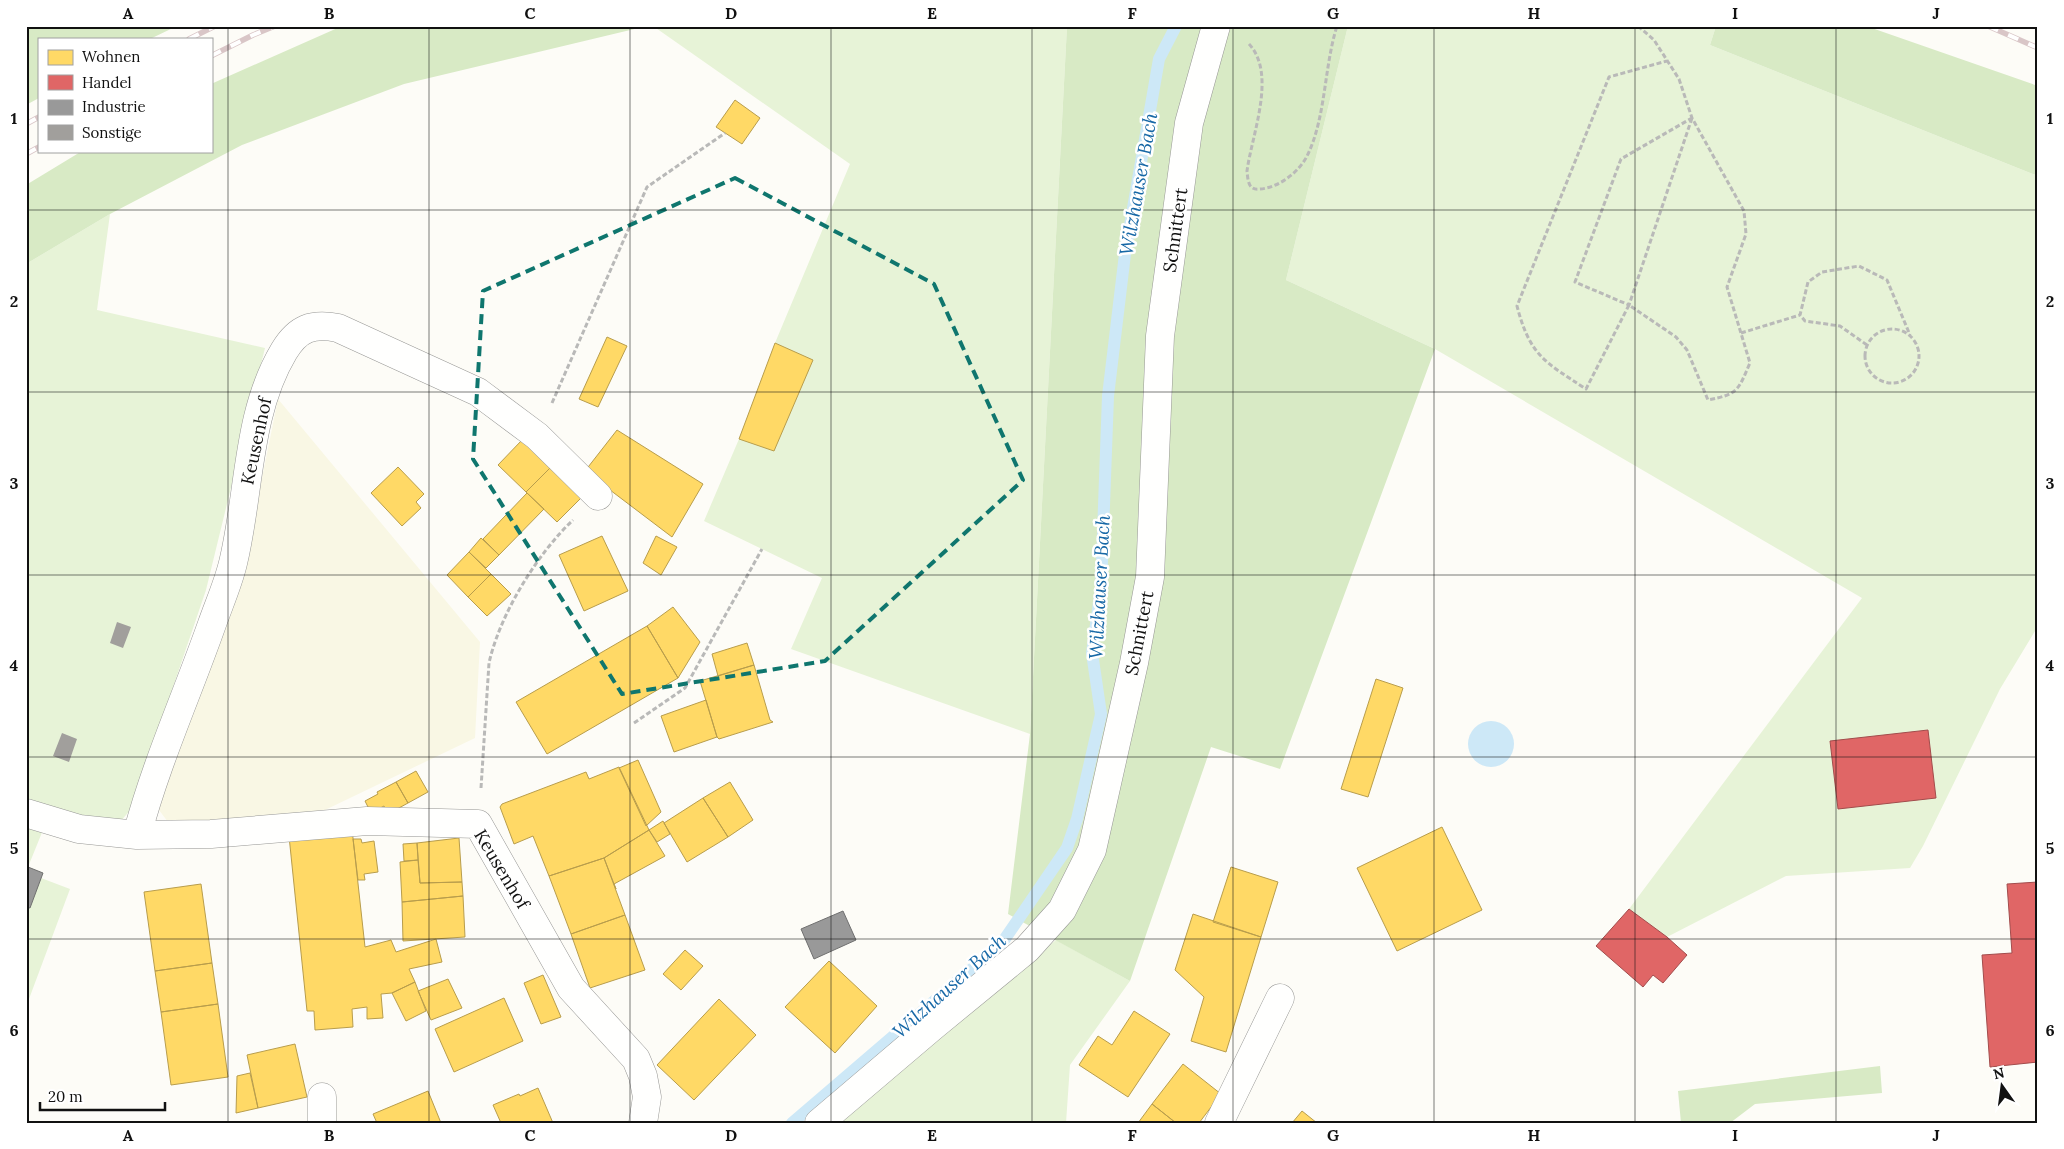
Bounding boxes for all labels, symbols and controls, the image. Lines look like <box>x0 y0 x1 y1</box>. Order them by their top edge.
text: A <box>123 3 134 23</box>
text: B <box>324 3 335 23</box>
text: C <box>524 3 536 23</box>
text: D <box>725 3 737 23</box>
text: E <box>927 3 937 23</box>
text: F <box>1127 3 1137 23</box>
text: G <box>1327 3 1339 23</box>
text: H <box>1528 3 1541 23</box>
text: I <box>1732 3 1738 23</box>
text: J <box>1932 3 1940 23</box>
legend <box>38 38 212 152</box>
text: Wohnen <box>82 47 140 66</box>
text: Handel <box>82 73 132 92</box>
text: Industrie <box>82 97 146 116</box>
text: 1 <box>11 108 17 128</box>
text: 1 <box>2047 108 2053 128</box>
water label: Wilzhauser Bach <box>1114 111 1162 257</box>
text: Sonstige <box>82 123 142 142</box>
street label: Schnittert <box>1158 186 1192 274</box>
text: 2 <box>10 291 18 311</box>
text: 2 <box>2046 291 2054 311</box>
street label: Keusenhof <box>236 393 277 487</box>
text: 3 <box>10 473 19 493</box>
text: 3 <box>2046 473 2055 493</box>
water label: Wilzhauser Bach <box>1083 514 1115 660</box>
street label: Schnittert <box>1120 589 1158 677</box>
text: 4 <box>10 655 19 675</box>
text: 4 <box>2046 655 2055 675</box>
street label: Keusenhof <box>469 825 536 915</box>
text: 5 <box>10 838 19 858</box>
text: 5 <box>2046 838 2055 858</box>
water label: Wilzhauser Bach <box>887 929 1011 1043</box>
text: 6 <box>9 1020 19 1040</box>
text: 6 <box>2045 1020 2055 1040</box>
north arrow <box>1976 1062 2026 1112</box>
text: N <box>1991 1063 2006 1083</box>
scale bar <box>40 1079 165 1111</box>
text: 20 m <box>48 1087 83 1106</box>
text: A <box>123 1125 134 1145</box>
text: B <box>324 1125 335 1145</box>
text: C <box>524 1125 536 1145</box>
text: D <box>725 1125 737 1145</box>
text: E <box>927 1125 937 1145</box>
text: F <box>1127 1125 1137 1145</box>
text: G <box>1327 1125 1339 1145</box>
text: H <box>1528 1125 1541 1145</box>
text: I <box>1732 1125 1738 1145</box>
text: J <box>1932 1125 1940 1145</box>

